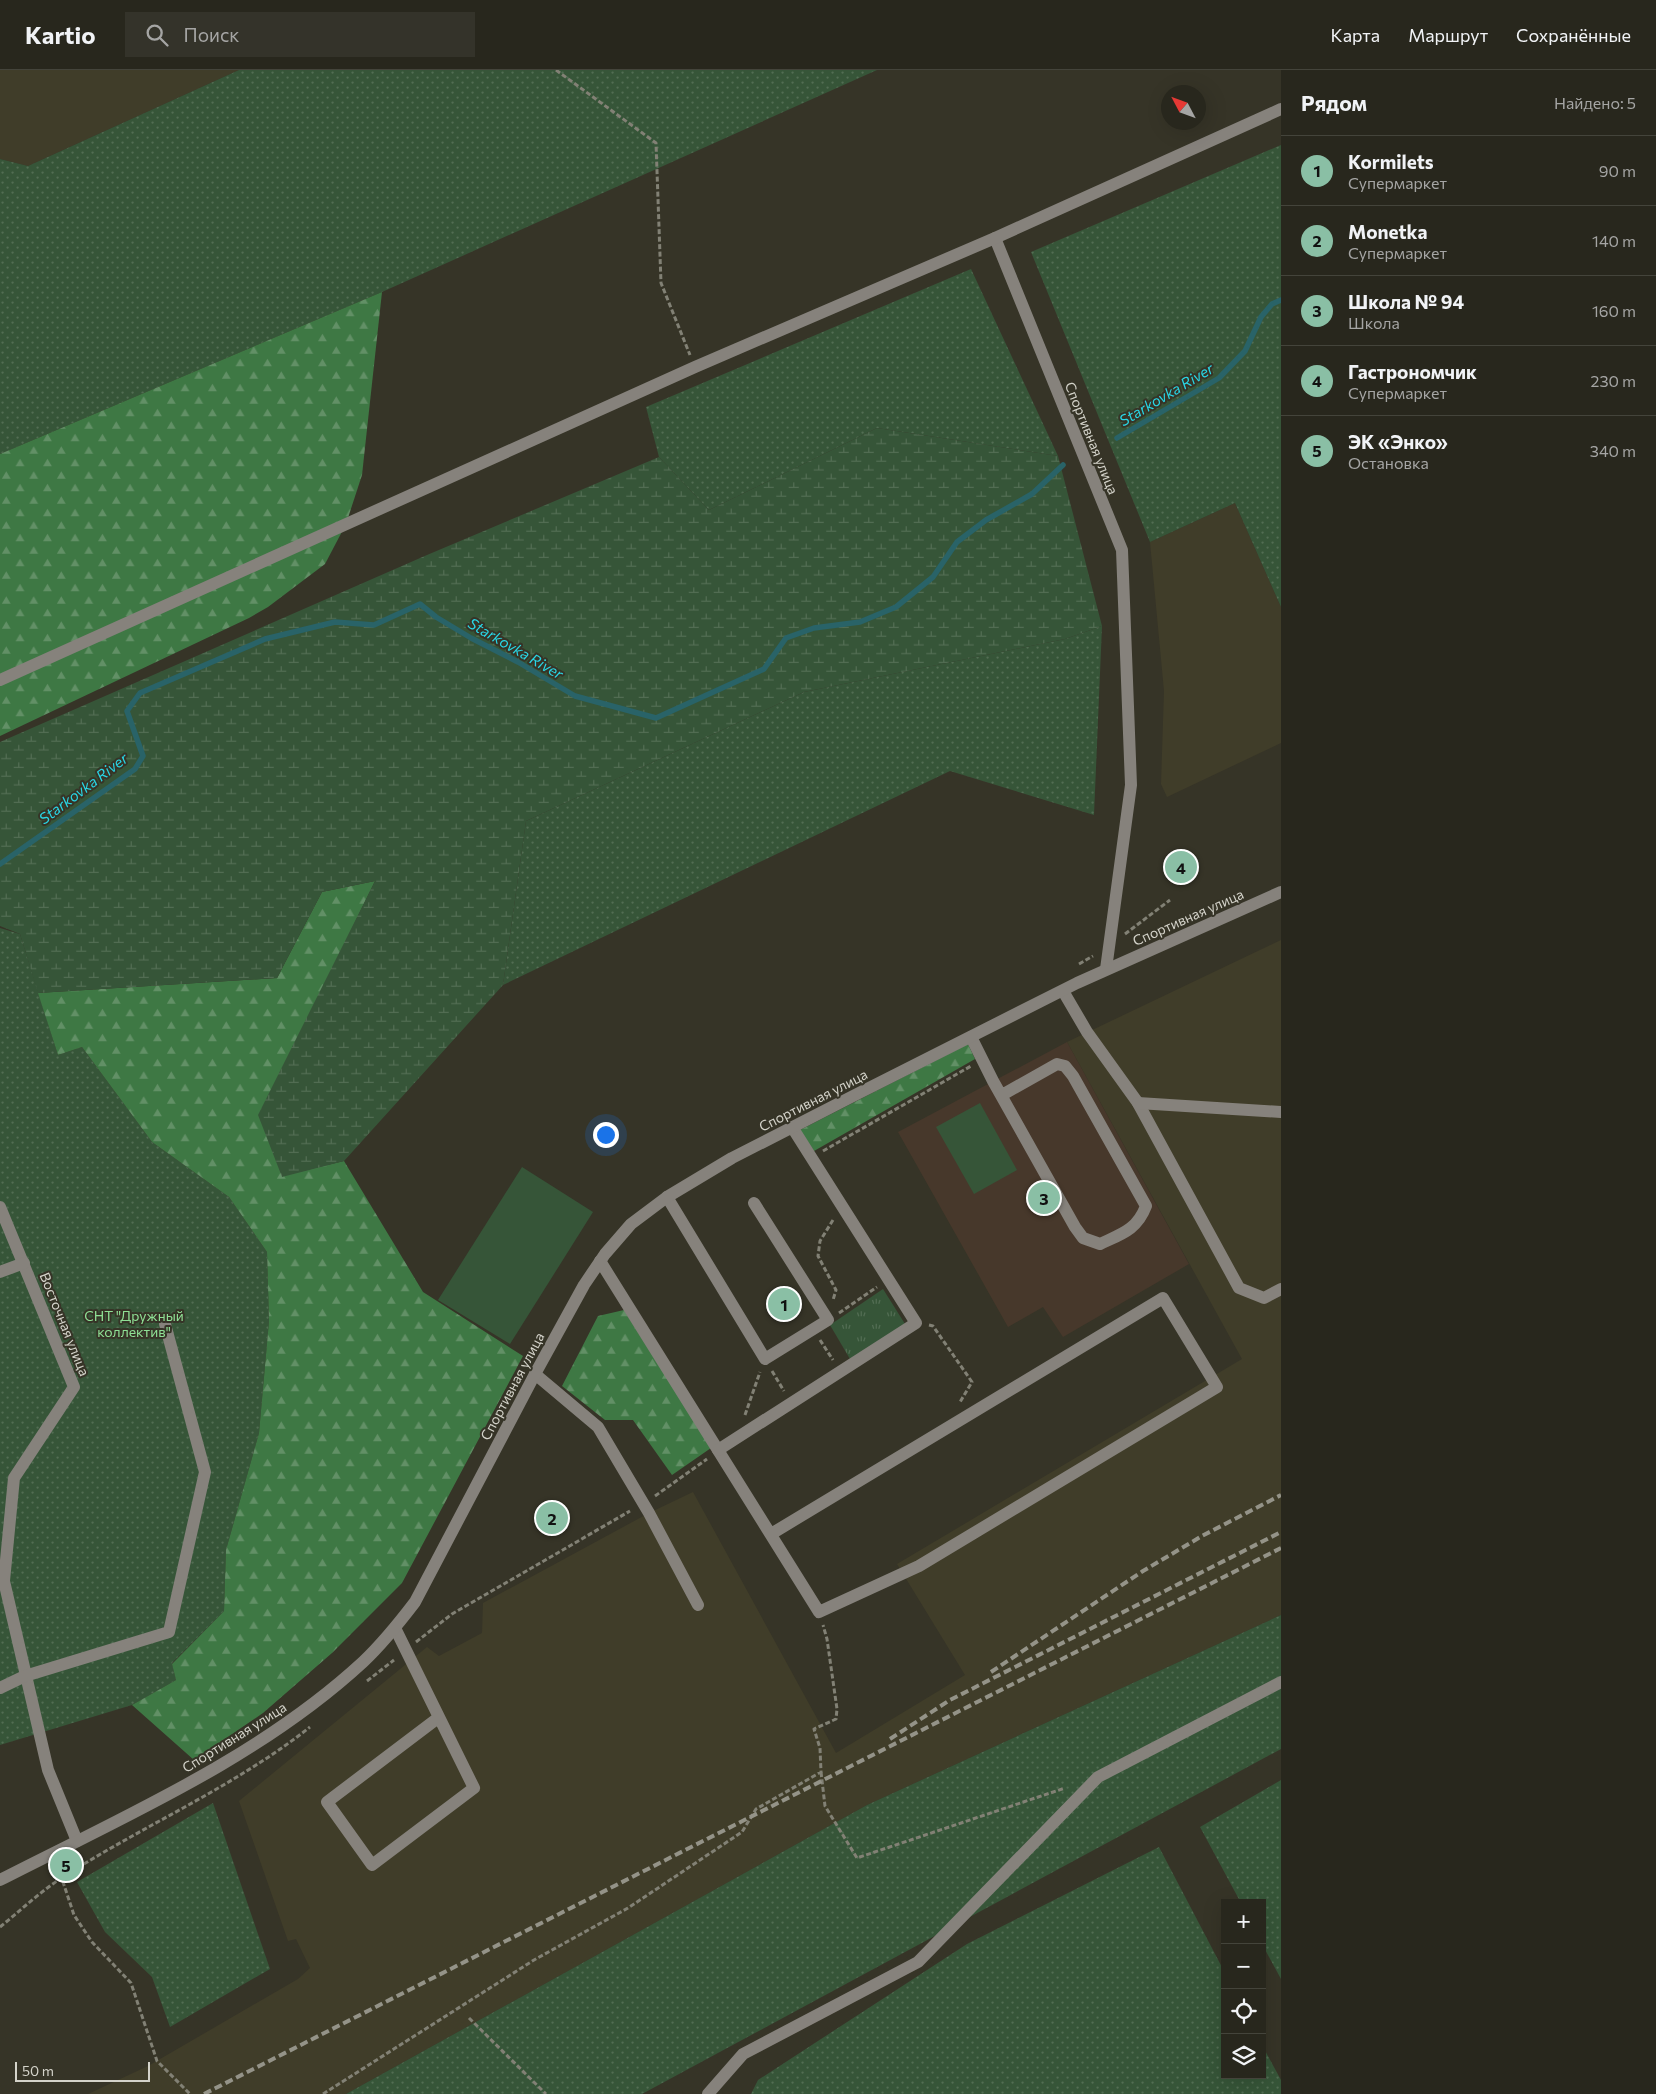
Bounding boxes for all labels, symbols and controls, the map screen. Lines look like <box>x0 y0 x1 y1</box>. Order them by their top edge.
search box <box>125 12 475 57</box>
text: Kartio <box>25 20 95 49</box>
icon: search <box>143 21 171 49</box>
text: Поиск <box>183 23 239 46</box>
text: Карта <box>1331 24 1380 46</box>
text: Маршрут <box>1408 24 1488 46</box>
text: Сохранённые <box>1516 24 1631 46</box>
north arrow <box>1161 85 1206 130</box>
text: Рядом <box>1301 90 1367 115</box>
text: Найдено: 5 <box>1554 93 1636 112</box>
text: Kormilets <box>1348 150 1434 173</box>
text: 1 <box>1313 161 1321 180</box>
text: 90 m <box>1599 161 1636 180</box>
text: Супермаркет <box>1348 173 1447 192</box>
text: Monetka <box>1348 220 1427 243</box>
text: 2 <box>1312 231 1322 250</box>
text: 140 m <box>1592 231 1636 250</box>
text: Супермаркет <box>1348 243 1447 262</box>
text: Школа № 94 <box>1348 290 1464 313</box>
text: 3 <box>1312 301 1322 320</box>
text: 160 m <box>1592 301 1636 320</box>
text: Школа <box>1348 313 1400 332</box>
water label: Starkovka River <box>1116 358 1217 429</box>
text: Гастрономчик <box>1348 360 1477 383</box>
text: 4 <box>1312 371 1322 390</box>
text: 230 m <box>1591 371 1636 390</box>
street label: Спортивная улица <box>1062 379 1122 497</box>
text: Супермаркет <box>1348 383 1447 402</box>
text: ЭК «Энко» <box>1348 430 1448 453</box>
text: 5 <box>1312 441 1322 460</box>
text: 340 m <box>1590 441 1636 460</box>
text: Остановка <box>1348 453 1429 472</box>
water label: Starkovka River <box>465 614 568 683</box>
water label: Starkovka River <box>35 748 132 827</box>
pin: 4 <box>1165 848 1197 886</box>
street label: Спортивная улица <box>1130 885 1246 949</box>
street label: Спортивная улица <box>756 1065 870 1135</box>
your location <box>593 1122 619 1148</box>
pin: 3 <box>1028 1179 1060 1217</box>
street label: Восточная улица <box>36 1270 94 1378</box>
pin: 1 <box>768 1285 800 1323</box>
park label: СНТ "Дружный коллектив" <box>84 1307 184 1340</box>
street label: Спортивная улица <box>476 1329 548 1443</box>
pin: 2 <box>536 1499 568 1537</box>
street label: Спортивная улица <box>179 1698 289 1776</box>
pin: 5 <box>50 1846 82 1884</box>
map controls <box>1221 1899 1266 2079</box>
button: + <box>1221 1899 1266 1944</box>
button: − <box>1221 1944 1266 1989</box>
button: locate <box>1221 1989 1266 2034</box>
button: layers <box>1221 2034 1266 2079</box>
scale bar <box>15 2059 150 2082</box>
text: 50 m <box>22 2062 54 2079</box>

